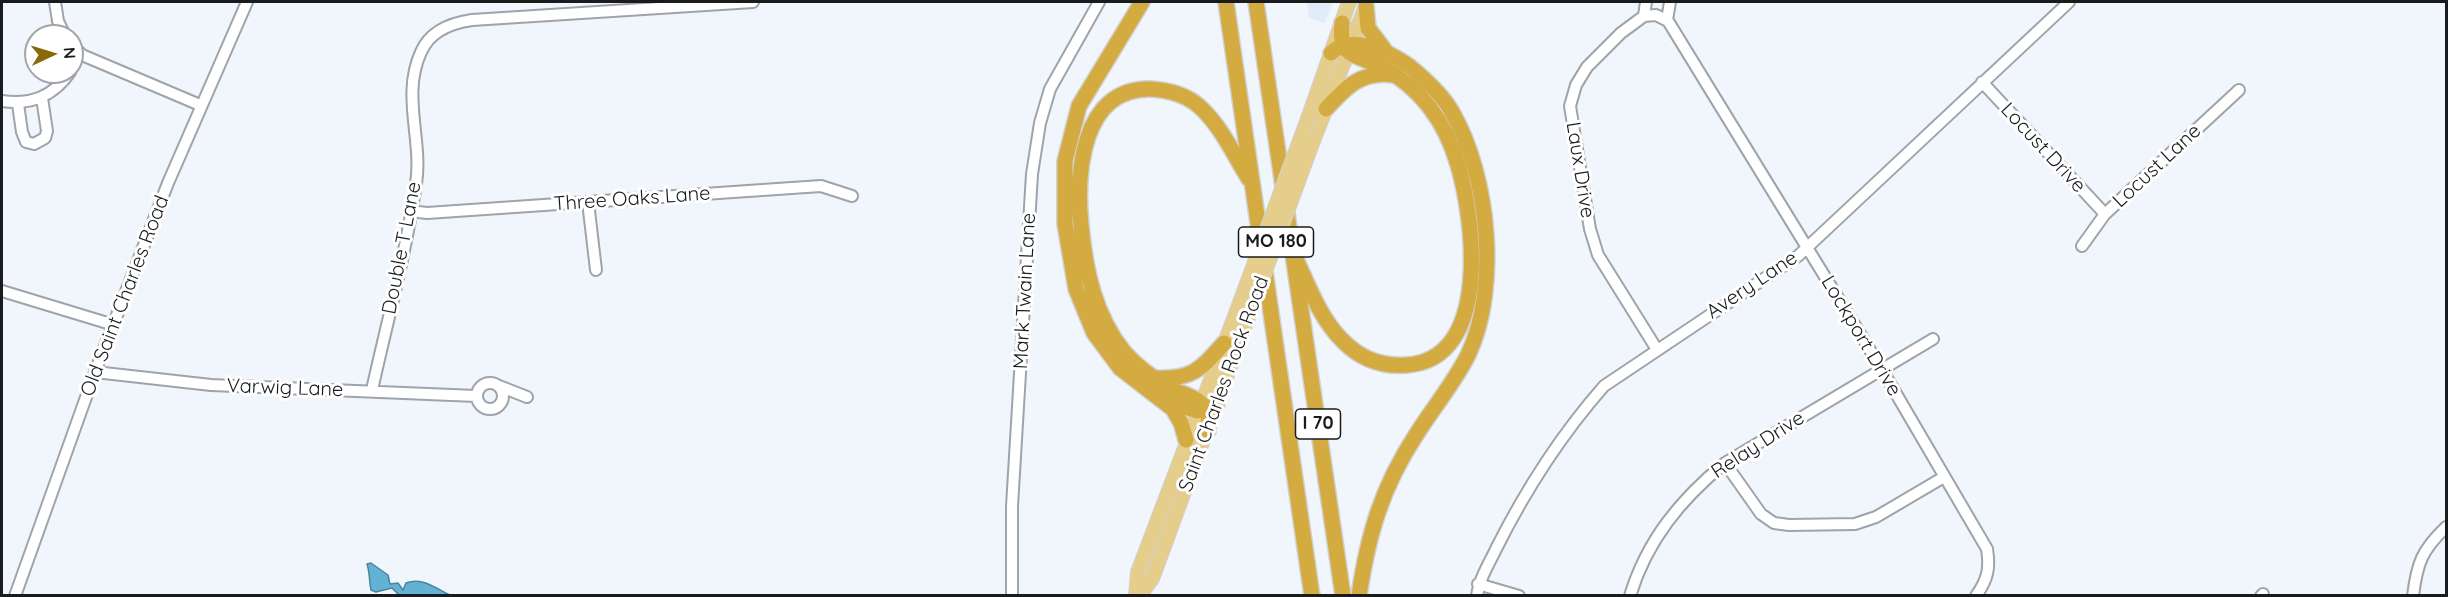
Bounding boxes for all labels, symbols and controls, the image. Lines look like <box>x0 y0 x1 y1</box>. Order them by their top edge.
north arrow <box>24 24 84 84</box>
text: N <box>60 46 80 59</box>
street label: Locust Drive <box>1995 98 2091 198</box>
street label: Locust Lane <box>2108 119 2206 213</box>
street label: Laux Drive <box>1561 120 1599 220</box>
street label: Double T Lane <box>377 180 427 316</box>
street label: Three Oaks Lane <box>553 182 711 216</box>
street label: Old Saint Charles Road <box>76 192 174 400</box>
street label: Mark Twain Lane <box>1009 212 1041 370</box>
road number: MO 180 <box>1238 227 1314 257</box>
street label: Avery Lane <box>1702 246 1802 324</box>
street label: Lockport Drive <box>1816 272 1906 400</box>
street label: Saint Charles Rock Road <box>1174 273 1274 495</box>
street label: Varwig Lane <box>226 374 344 402</box>
street label: Relay Drive <box>1707 406 1809 484</box>
road number: I 70 <box>1296 409 1340 439</box>

